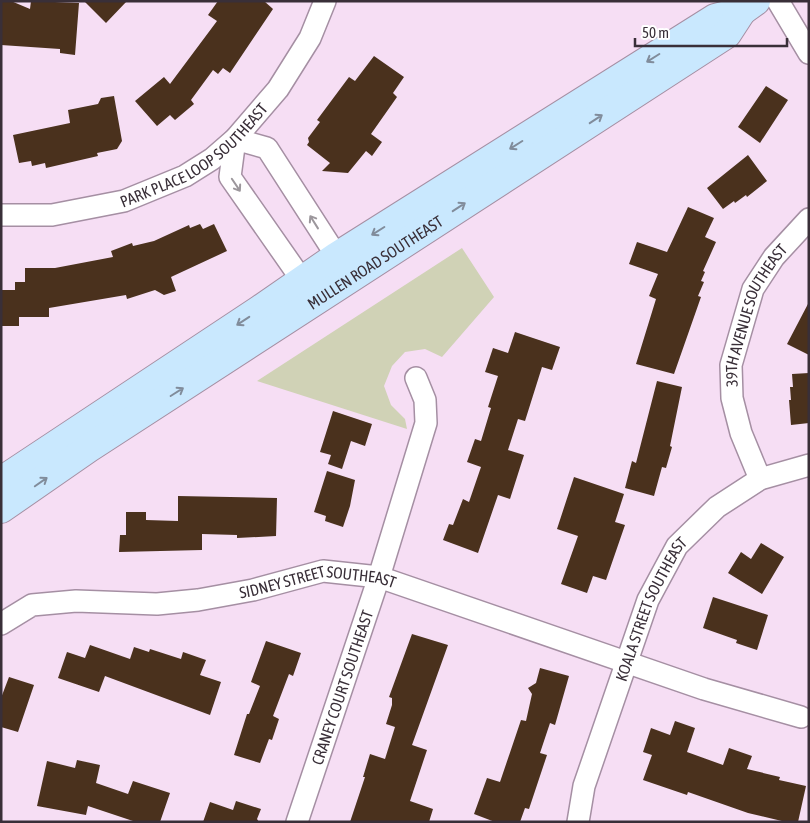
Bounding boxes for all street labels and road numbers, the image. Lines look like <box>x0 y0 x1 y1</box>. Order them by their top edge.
street label: PARK PLACE LOOP SOUTHEAST <box>117 99 271 211</box>
street label: MULLEN ROAD SOUTHEAST <box>304 212 446 313</box>
street label: 39TH AVENUE SOUTHEAST <box>722 240 791 387</box>
street label: KOALA STREET SOUTHEAST <box>612 533 690 683</box>
street label: SIDNEY STREET SOUTHEAST <box>238 562 399 601</box>
street label: CRANEY COURT SOUTHEAST <box>308 608 376 767</box>

